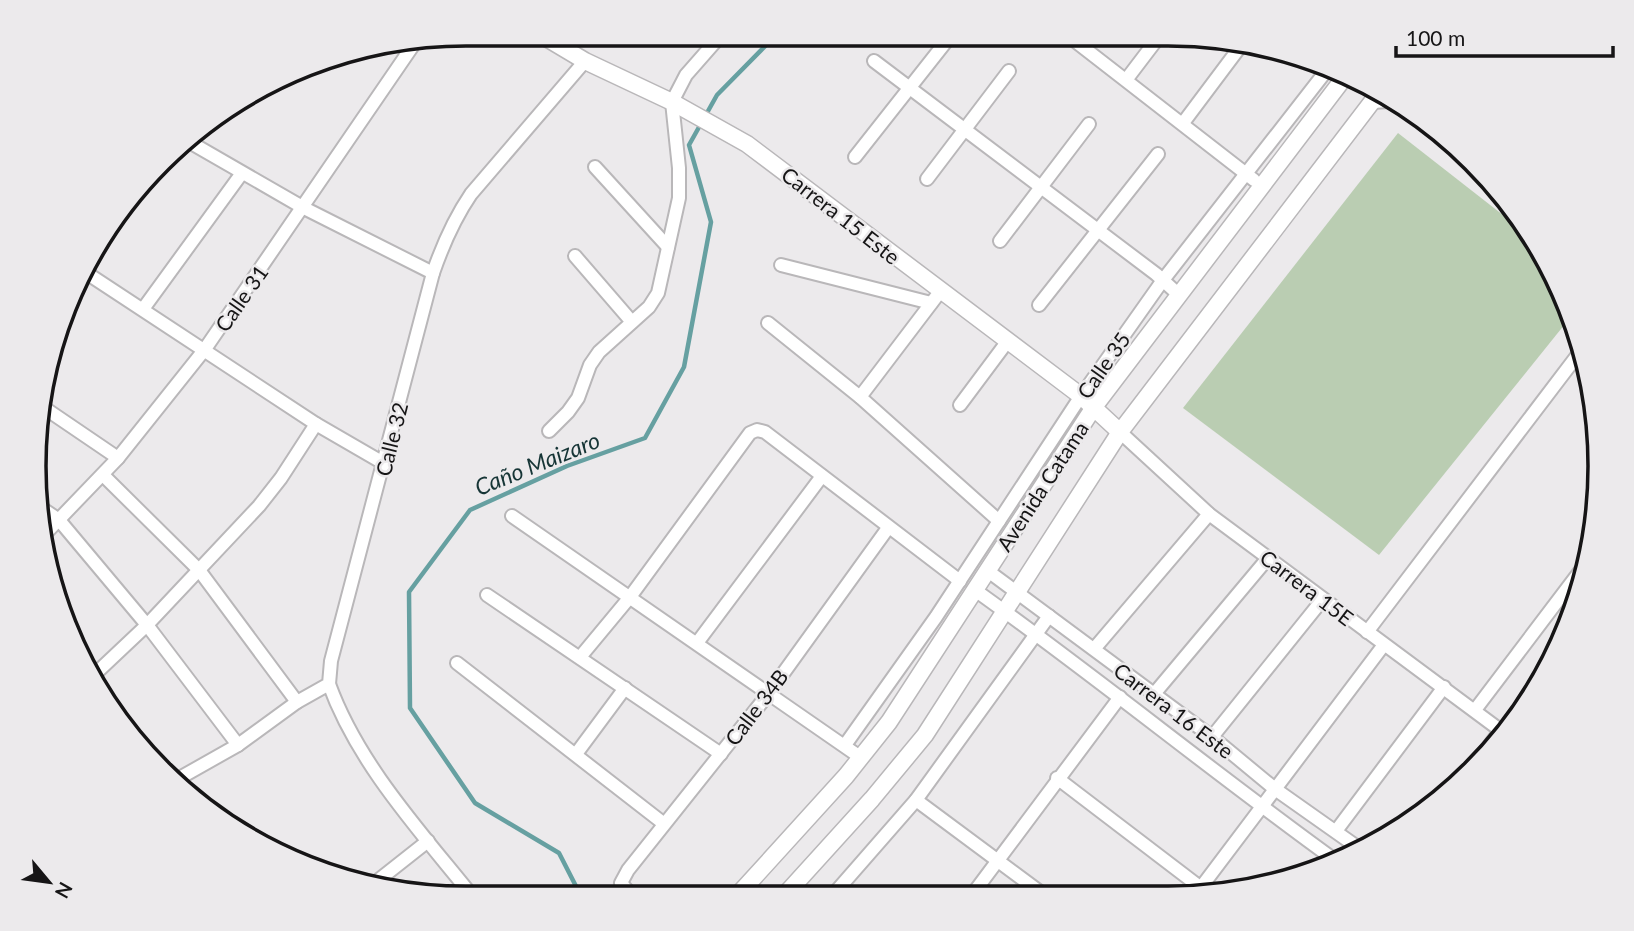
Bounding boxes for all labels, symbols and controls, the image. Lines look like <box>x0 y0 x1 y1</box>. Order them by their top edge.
scale bar <box>1396 14 1613 58</box>
text: 100 m <box>1406 25 1465 50</box>
street label: Carrera 15 Este <box>777 161 905 269</box>
street label: Calle 31 <box>209 260 273 336</box>
street label: Calle 35 <box>1071 327 1135 403</box>
street label: Calle 32 <box>370 399 412 479</box>
street label: Avenida Catama <box>991 417 1093 555</box>
water label: Caño Maizaro <box>470 425 604 501</box>
street label: Carrera 15E <box>1255 544 1359 630</box>
street label: Carrera 16 Este <box>1109 657 1239 763</box>
street label: Calle 34B <box>719 664 793 750</box>
north arrow <box>14 847 84 917</box>
text: N <box>51 879 78 902</box>

